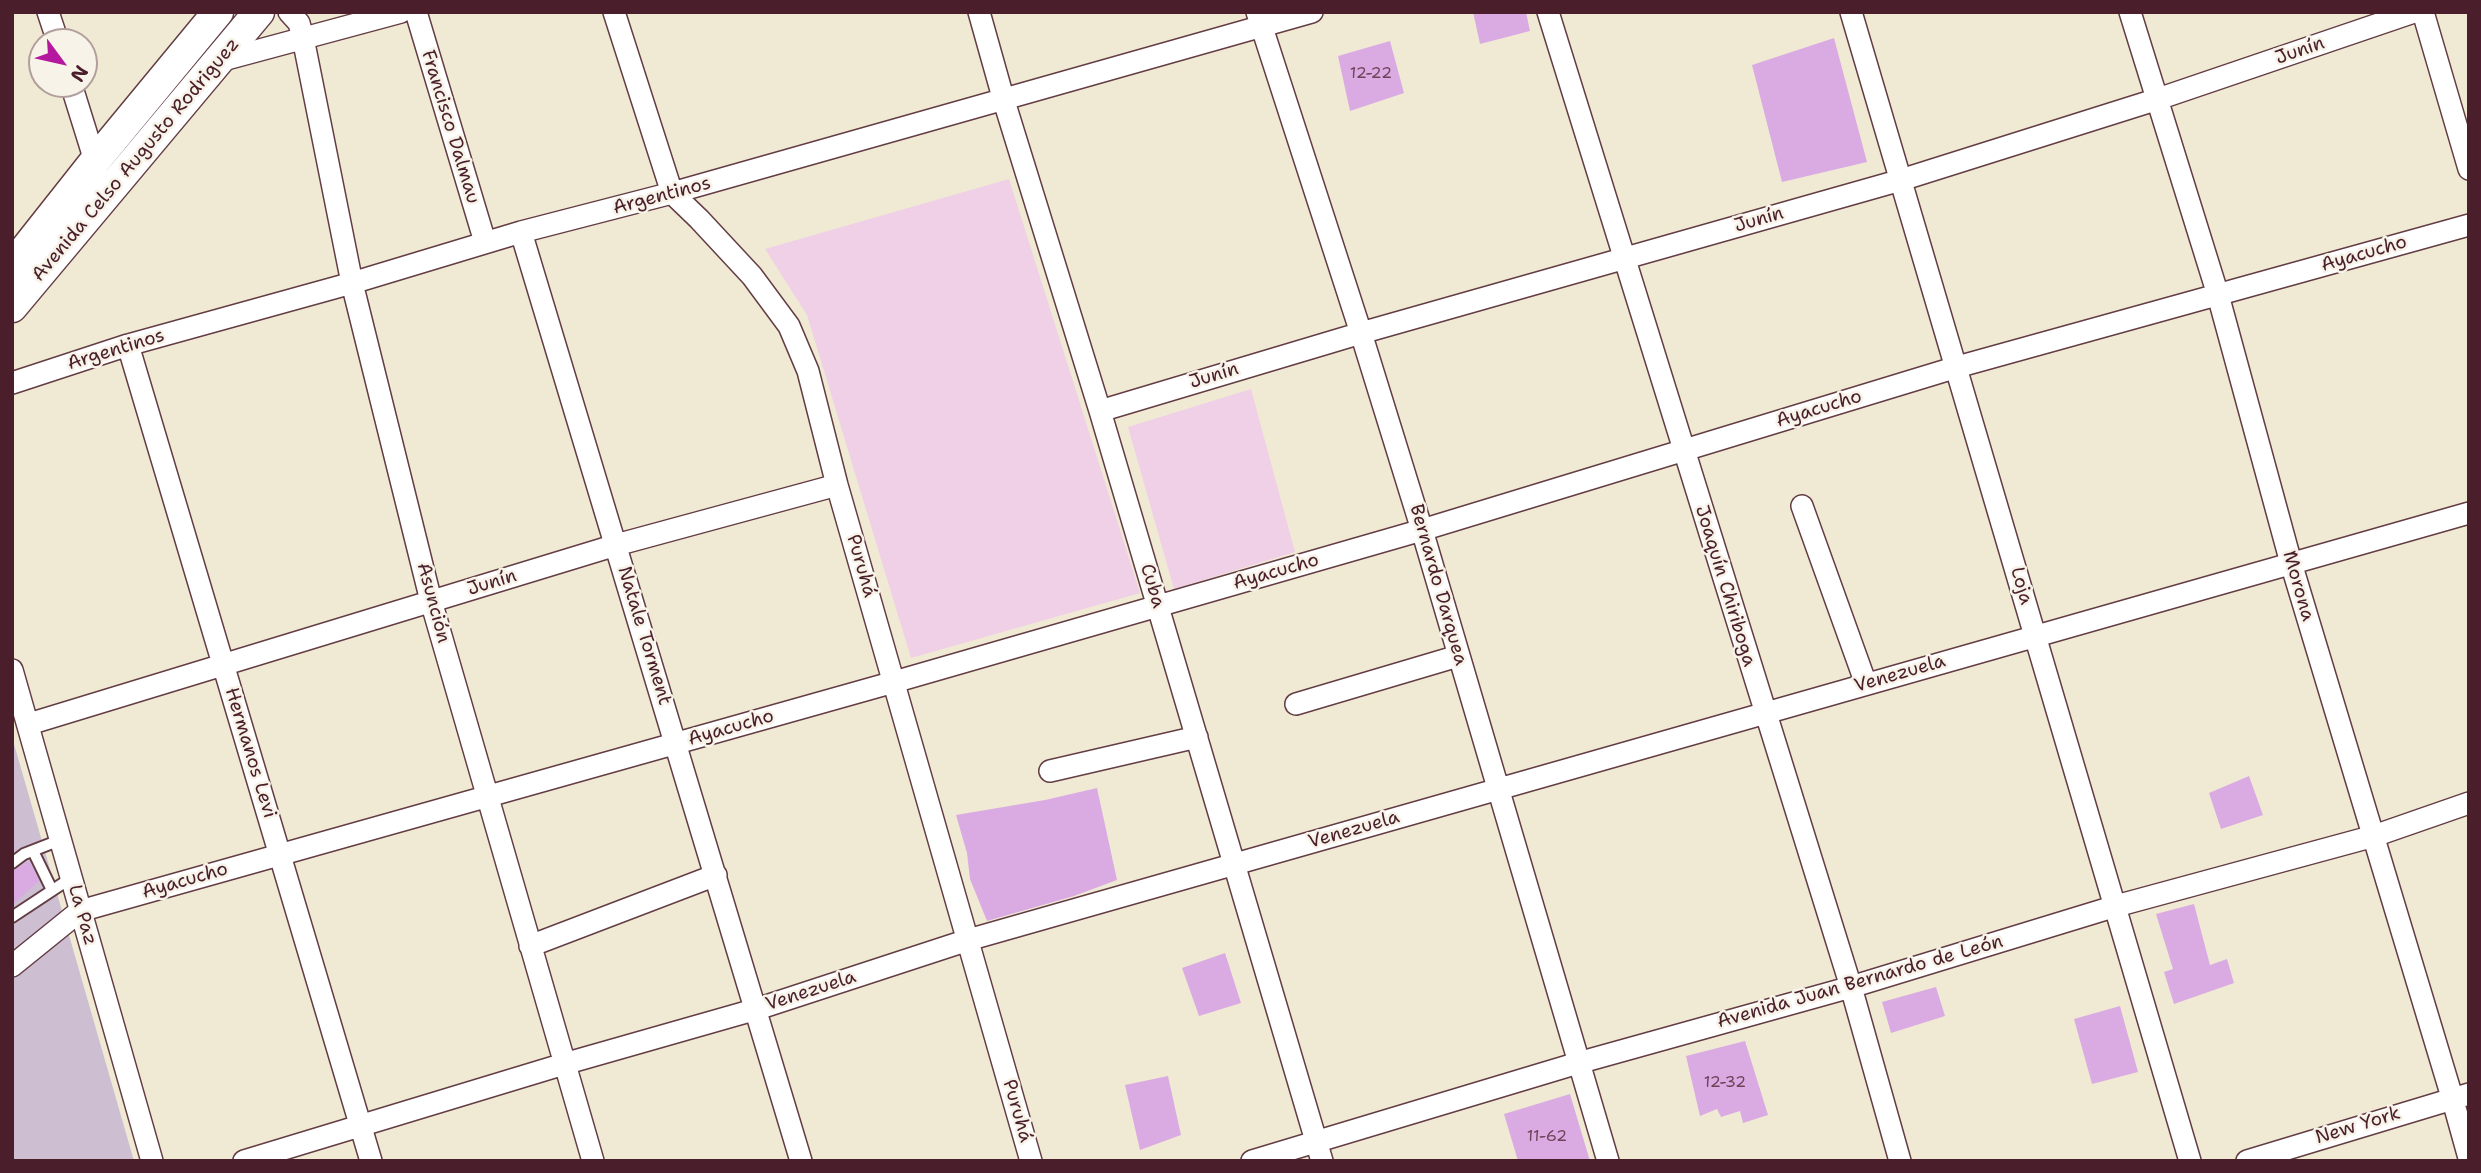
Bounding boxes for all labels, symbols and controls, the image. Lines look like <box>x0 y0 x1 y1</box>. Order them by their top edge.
north arrow <box>28 28 98 98</box>
street label: Junín <box>2273 32 2327 70</box>
street label: Avenida Celso Augusto Rodriguez <box>27 34 245 286</box>
street label: Francisco Dalmau <box>416 47 484 207</box>
text: N <box>65 60 94 87</box>
house number: 12-22 <box>1350 64 1392 84</box>
street label: Argentinos <box>611 172 713 220</box>
street label: Junín <box>1732 202 1786 238</box>
street label: Ayacucho <box>2318 231 2410 277</box>
street label: Argentinos <box>65 324 167 376</box>
street label: Junín <box>1187 358 1241 394</box>
street label: Ayacucho <box>1773 385 1865 433</box>
street label: Bernardo Darquea <box>1404 502 1472 668</box>
street label: Joaquín Chiriboga <box>1690 503 1760 669</box>
street label: Puruhá <box>841 532 881 600</box>
street label: Morona <box>2277 548 2319 624</box>
street label: Ayacucho <box>1230 549 1322 595</box>
street label: Asunción <box>411 560 455 646</box>
street label: Cuba <box>1135 561 1169 611</box>
street label: Natale Torment <box>612 564 676 708</box>
street label: Junín <box>465 565 519 601</box>
street label: Loja <box>2005 565 2037 607</box>
street label: Venezuela <box>1852 650 1948 698</box>
street label: Hermanos Levi <box>219 685 281 821</box>
street label: Ayacucho <box>685 705 777 751</box>
street label: Venezuela <box>1306 806 1402 854</box>
street label: Ayacucho <box>139 858 231 904</box>
street label: La Paz <box>63 882 101 948</box>
street label: Avenida Juan Bernardo de León <box>1714 930 2006 1034</box>
street label: Venezuela <box>763 966 859 1016</box>
house number: 12-32 <box>1704 1073 1746 1093</box>
street label: Puruhá <box>997 1077 1037 1145</box>
street label: New York <box>2313 1102 2403 1150</box>
house number: 11-62 <box>1527 1127 1567 1147</box>

